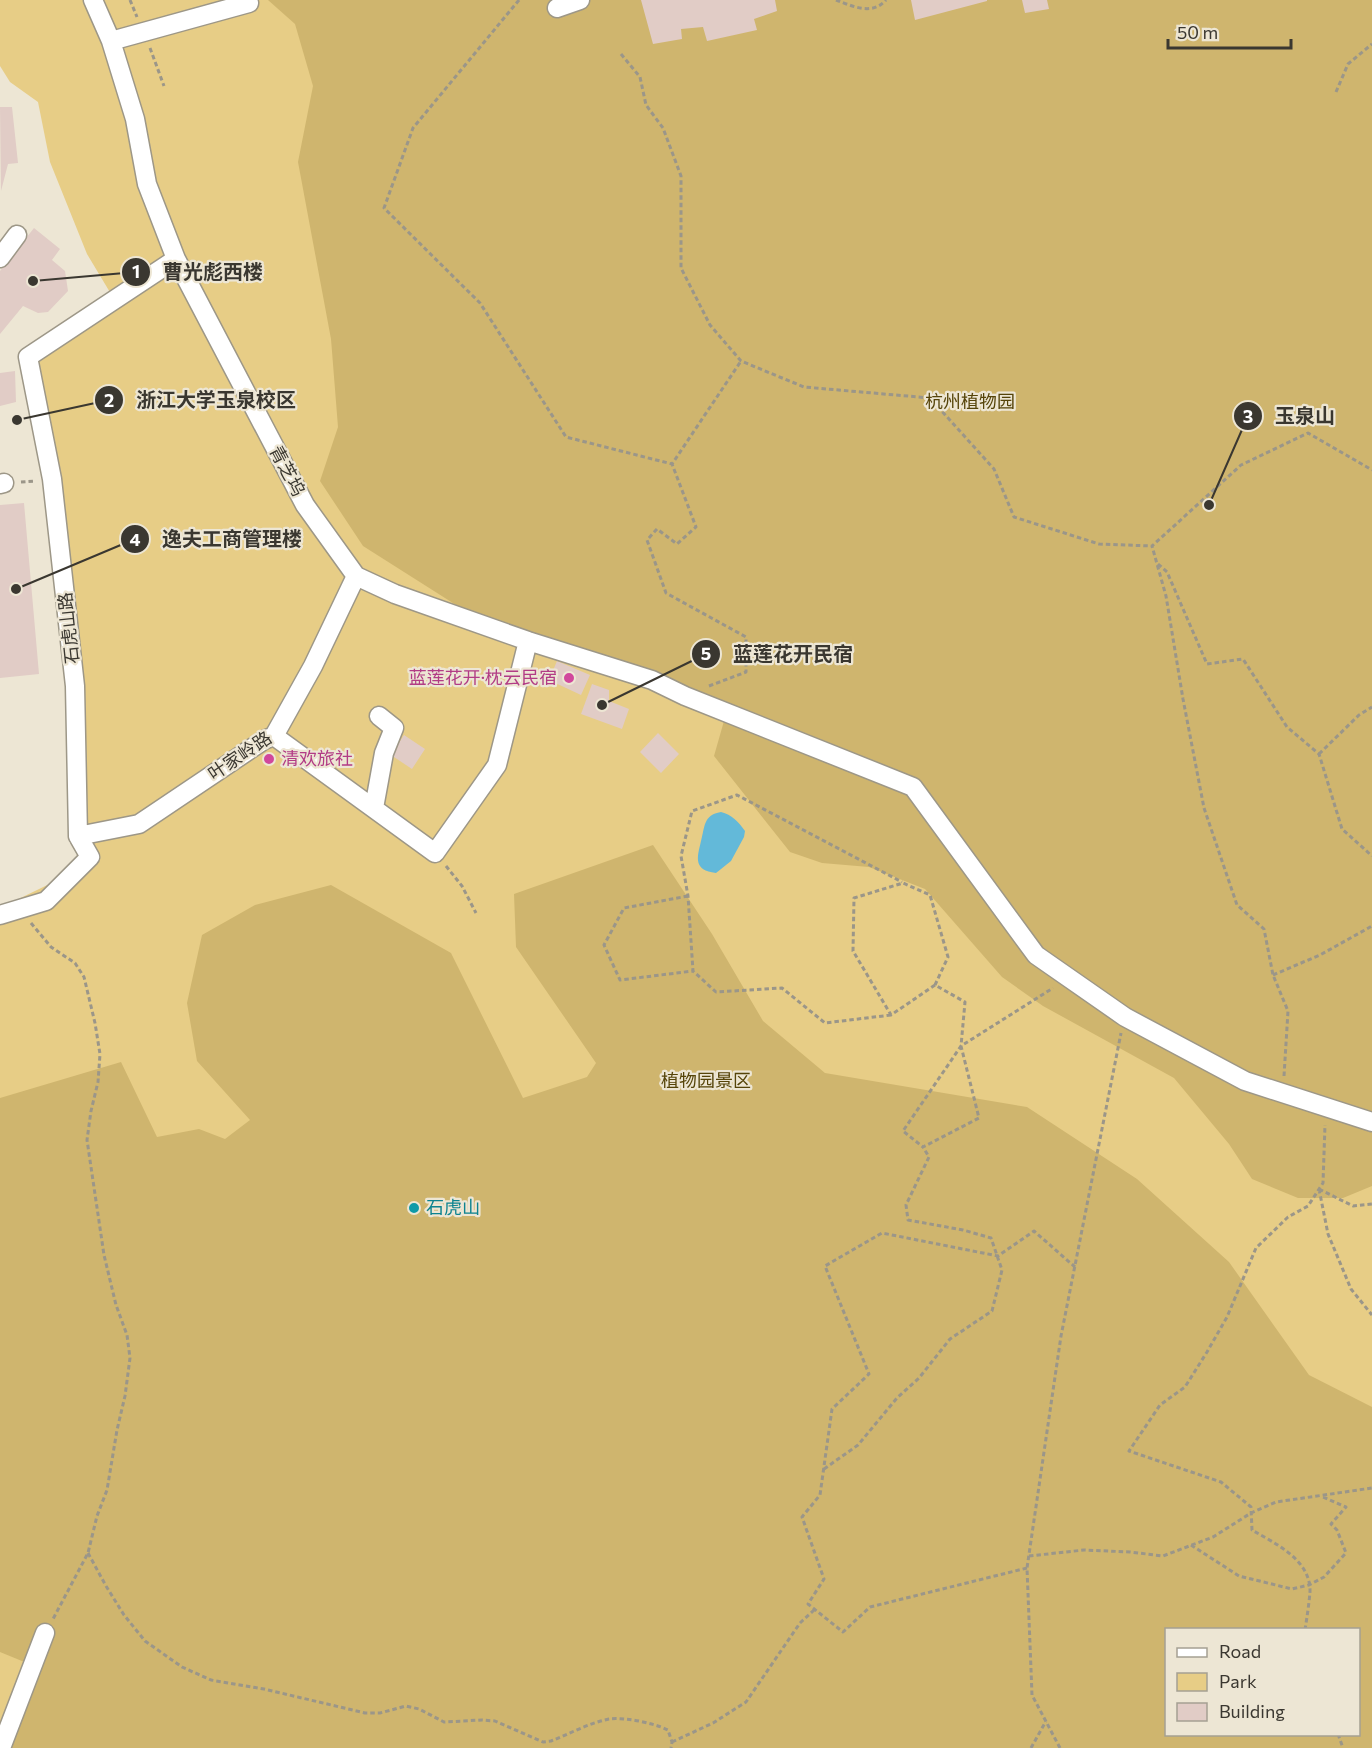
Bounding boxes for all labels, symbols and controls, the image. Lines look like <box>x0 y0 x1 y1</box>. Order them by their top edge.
scale bar <box>1168 12 1291 50</box>
text: 50 m <box>1177 21 1218 43</box>
callout: 曹光彪西楼 <box>121 253 275 291</box>
text: 曹光彪西楼 <box>163 259 263 283</box>
text: 1 <box>132 260 140 282</box>
callout: 浙江大学玉泉校区 <box>94 381 308 419</box>
text: 浙江大学玉泉校区 <box>136 387 296 411</box>
text: 2 <box>104 389 114 411</box>
park label: 杭州植物园 <box>925 390 1015 412</box>
callout: 玉泉山 <box>1233 397 1347 435</box>
text: 玉泉山 <box>1275 403 1335 427</box>
text: 3 <box>1243 405 1253 427</box>
street label: 青芝坞 <box>265 442 310 500</box>
callout: 逸夫工商管理楼 <box>120 520 314 558</box>
text: 逸夫工商管理楼 <box>162 526 302 550</box>
text: 4 <box>129 528 141 550</box>
street label: 石虎山路 <box>53 591 83 665</box>
callout: 蓝莲花开民宿 <box>691 635 865 673</box>
text: 蓝莲花开民宿 <box>733 641 853 665</box>
text: 5 <box>701 642 711 664</box>
place label: 蓝莲花开·枕云民宿 <box>409 666 557 688</box>
marker: 蓝莲花开·枕云民宿 <box>562 671 576 685</box>
street label: 叶家岭路 <box>203 726 275 784</box>
place label: 清欢旅社 <box>281 747 353 769</box>
marker: 清欢旅社 <box>262 752 276 766</box>
park label: 植物园景区 <box>661 1069 751 1091</box>
place label: 石虎山 <box>426 1196 480 1218</box>
marker: 石虎山 <box>407 1201 421 1215</box>
legend <box>1165 1628 1360 1736</box>
text: Road <box>1219 1640 1261 1662</box>
text: Park <box>1219 1670 1257 1692</box>
text: Building <box>1219 1700 1285 1722</box>

